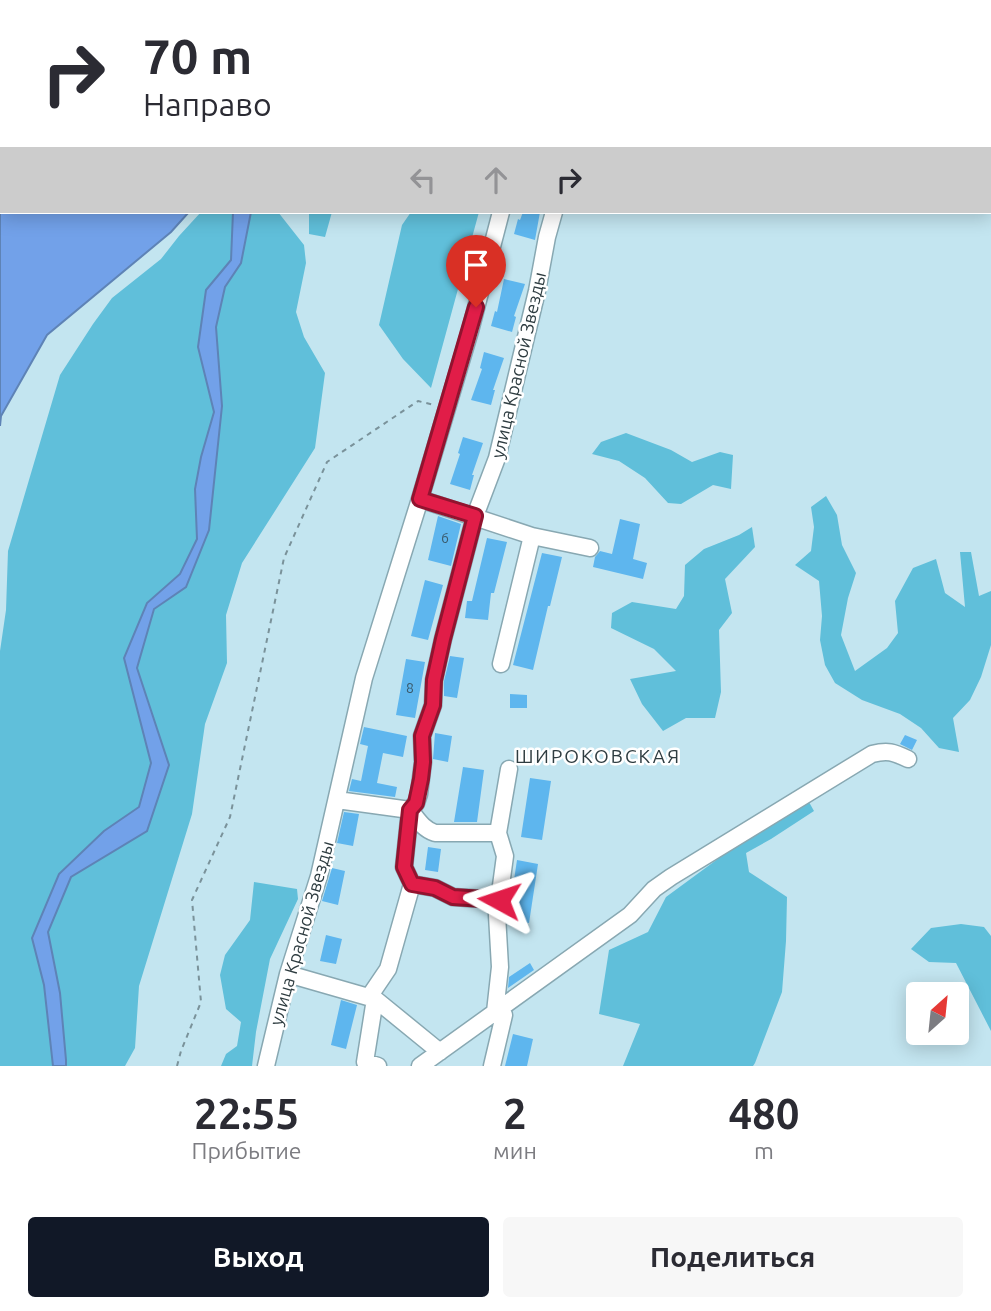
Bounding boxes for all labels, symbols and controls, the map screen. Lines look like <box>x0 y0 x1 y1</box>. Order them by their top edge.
icon: right <box>28 28 119 119</box>
text: 70 m <box>143 28 252 83</box>
text: Направо <box>143 86 272 122</box>
icon: left <box>404 161 442 199</box>
icon: ahead <box>477 161 515 199</box>
icon: right <box>550 161 588 199</box>
pin <box>446 235 506 307</box>
icon: arrive <box>457 246 495 284</box>
street label: улица Красной Звезды <box>487 270 549 460</box>
house number: 6 <box>441 530 449 546</box>
house number: 8 <box>406 680 414 696</box>
district label: ШИРОКОВСКАЯ <box>515 745 681 767</box>
street label: улица Красной Звезды <box>265 839 337 1027</box>
position arrow <box>462 863 536 937</box>
north arrow <box>906 982 970 1045</box>
map controls <box>906 982 969 1045</box>
text: 22:55 <box>194 1090 299 1137</box>
text: 2 <box>503 1090 527 1137</box>
text: 480 <box>728 1090 799 1137</box>
text: Прибытие <box>192 1138 302 1163</box>
text: мин <box>493 1138 537 1163</box>
text: m <box>754 1138 774 1163</box>
button: Выход <box>28 1217 489 1297</box>
button: Поделиться <box>503 1217 963 1297</box>

